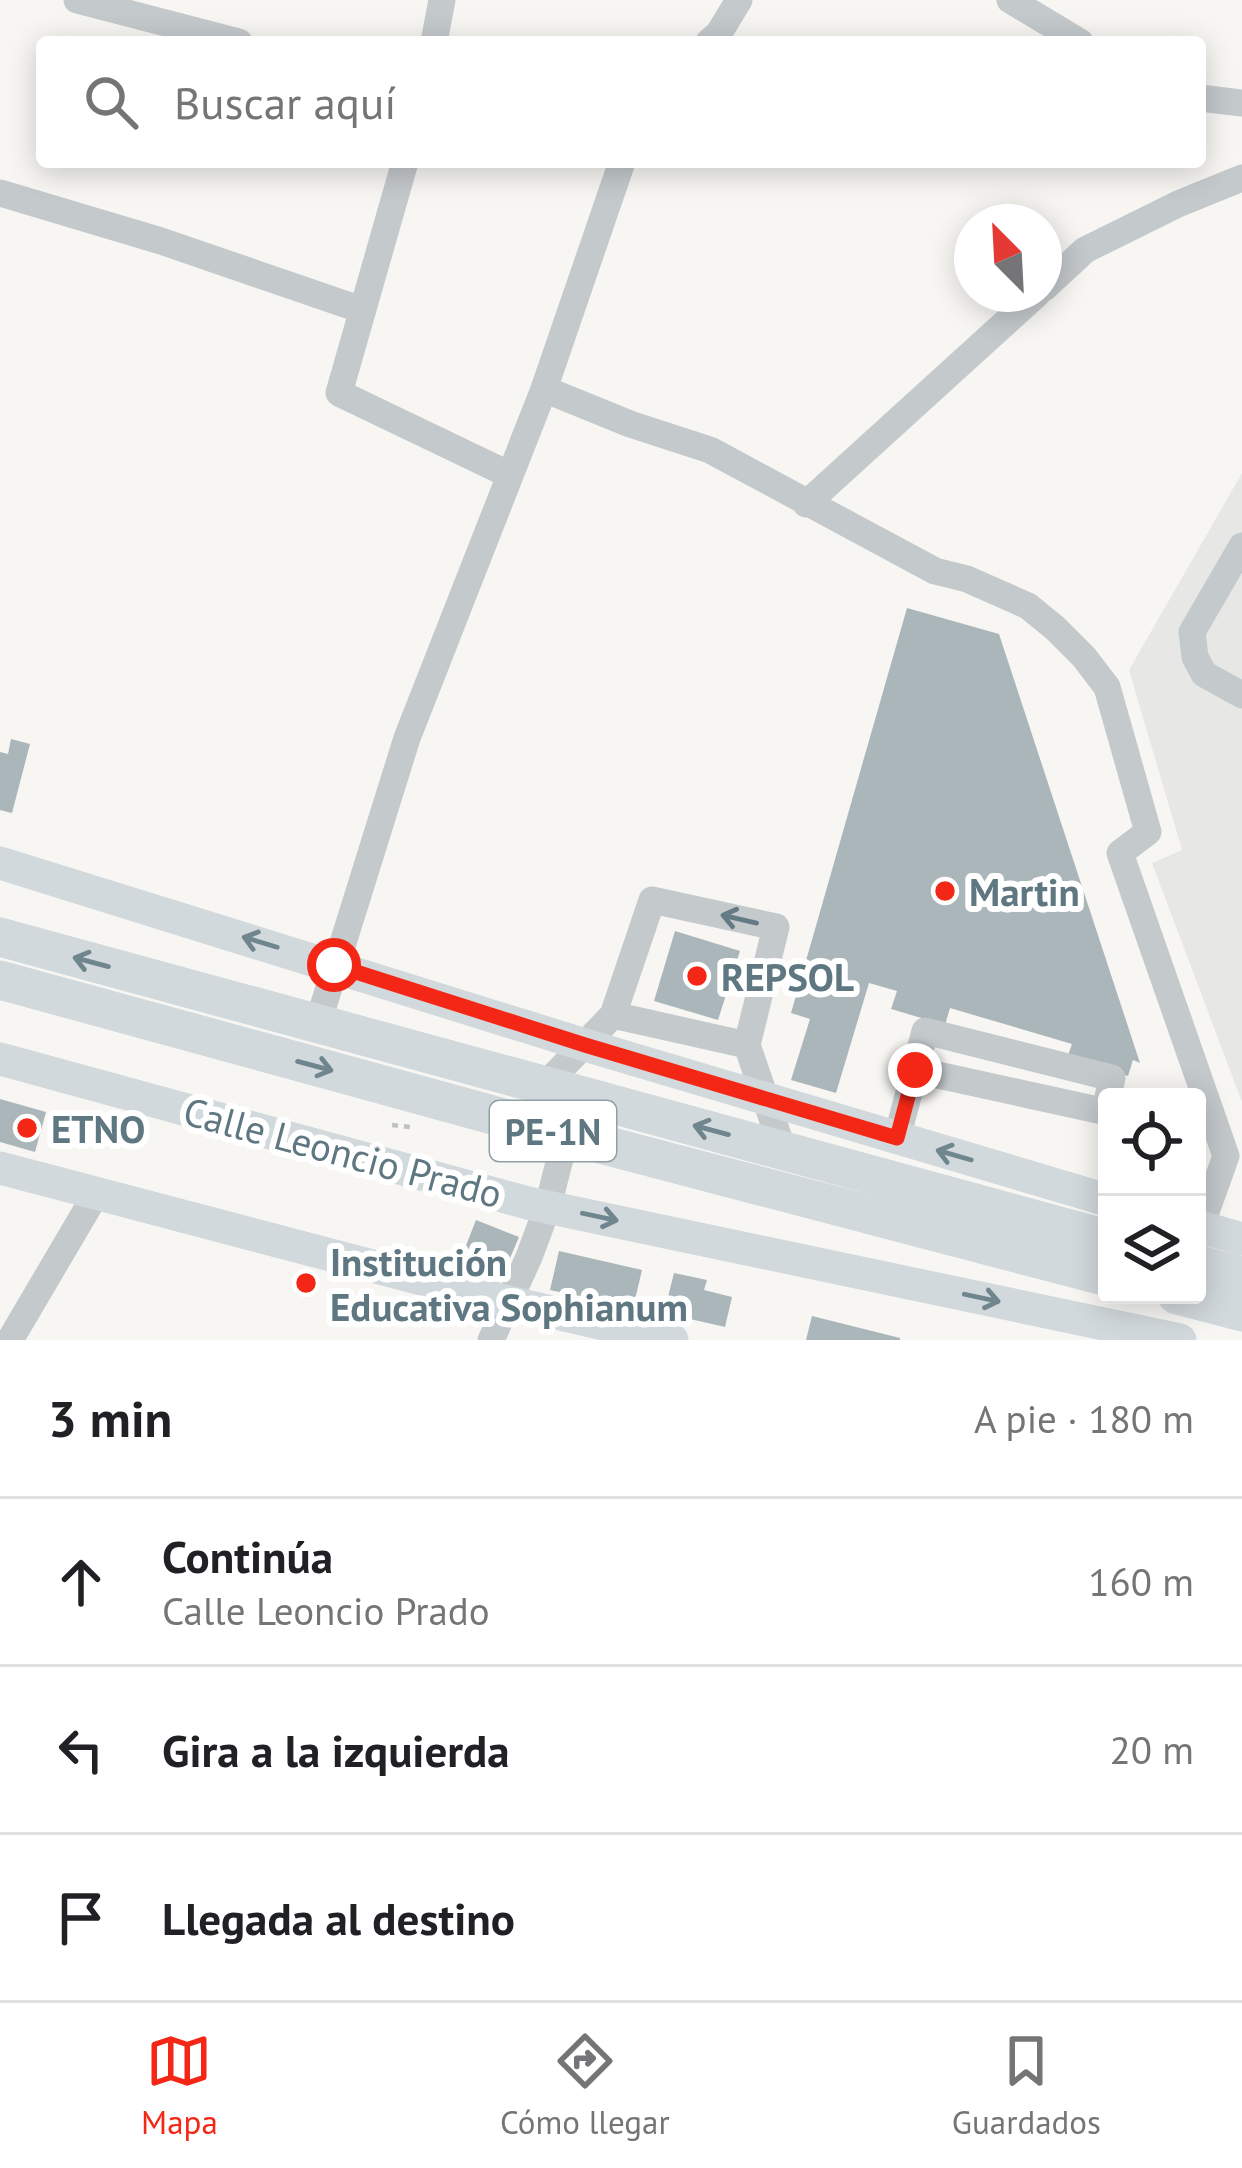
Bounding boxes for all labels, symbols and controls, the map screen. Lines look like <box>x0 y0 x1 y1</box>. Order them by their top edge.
search box <box>36 36 1206 168</box>
icon: search <box>78 69 144 135</box>
text: Buscar aquí <box>174 73 396 131</box>
north arrow <box>954 204 1062 312</box>
place label: Martin <box>969 866 1080 917</box>
marker: Martin <box>932 878 958 904</box>
one-way arrow <box>720 907 758 930</box>
one-way arrow <box>242 930 280 952</box>
route start <box>307 938 361 992</box>
one-way arrow <box>73 949 111 971</box>
place label: REPSOL <box>721 951 854 1002</box>
marker: REPSOL <box>684 963 710 989</box>
route end <box>888 1043 942 1097</box>
one-way arrow <box>296 1057 334 1079</box>
street label: Calle Leoncio Prado <box>178 1085 508 1219</box>
map controls <box>1098 1088 1206 1304</box>
button: locate <box>1098 1088 1206 1196</box>
road number: PE-1N <box>490 1101 616 1161</box>
place label: ETNO <box>51 1103 145 1154</box>
marker: ETNO <box>14 1115 40 1141</box>
one-way arrow <box>692 1118 730 1140</box>
one-way arrow <box>936 1143 974 1165</box>
button: layers <box>1098 1196 1206 1304</box>
one-way arrow <box>580 1207 619 1229</box>
place label: Institución Educativa Sophianum <box>330 1236 688 1332</box>
marker: Institución Educativa Sophianum <box>293 1270 319 1296</box>
one-way arrow <box>962 1287 1000 1310</box>
text: 3 min <box>48 1385 172 1451</box>
text: A pie · 180 m <box>974 1393 1194 1444</box>
text: Continúa <box>162 1527 333 1585</box>
icon: ahead <box>48 1549 114 1615</box>
text: 160 m <box>1088 1556 1194 1607</box>
text: Calle Leoncio Prado <box>162 1585 490 1636</box>
icon: left <box>48 1717 114 1783</box>
text: Gira a la izquierda <box>162 1721 510 1779</box>
text: 20 m <box>1109 1724 1194 1775</box>
icon: arrive <box>48 1885 114 1951</box>
text: Llegada al destino <box>162 1889 515 1947</box>
tab: Mapa <box>141 2028 218 2143</box>
tab: Cómo llegar <box>500 2028 670 2143</box>
tab: Guardados <box>952 2028 1101 2143</box>

